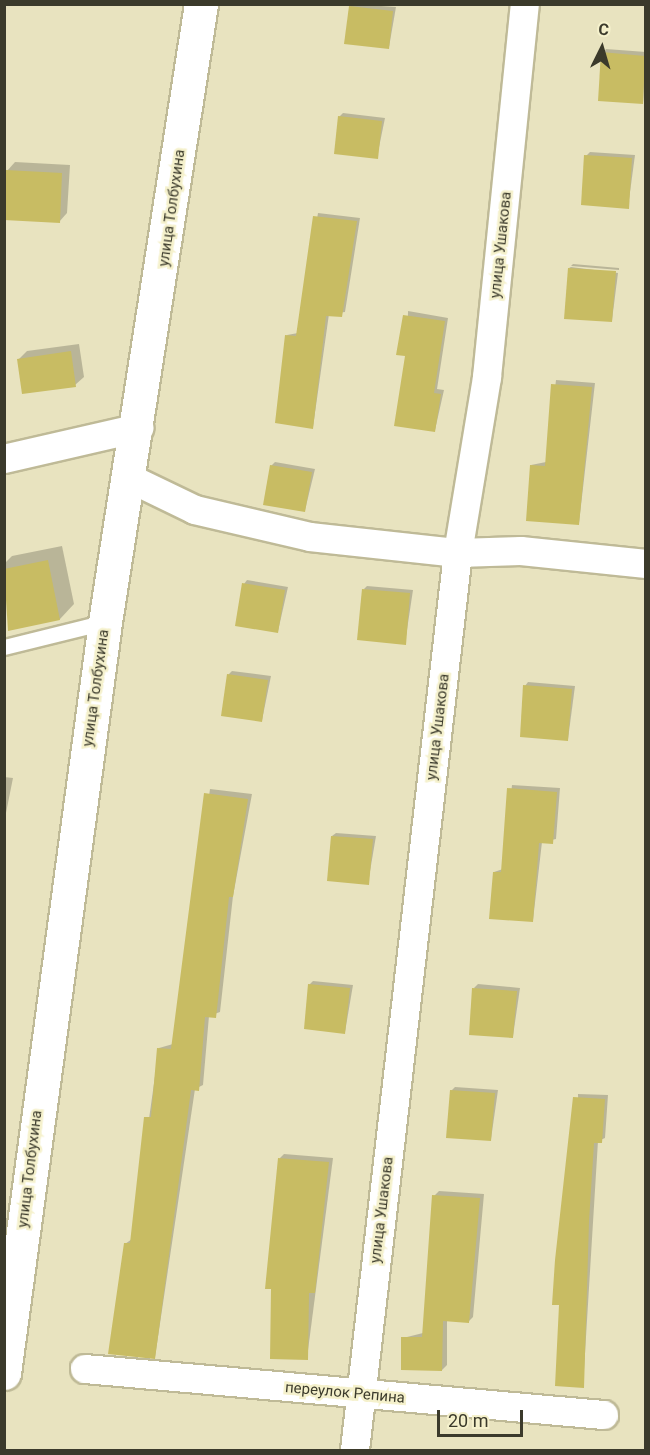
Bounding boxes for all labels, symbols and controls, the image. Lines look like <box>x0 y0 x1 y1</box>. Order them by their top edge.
north arrow <box>572 18 632 78</box>
text: С <box>598 20 610 39</box>
street label: улица Толбухина <box>155 148 189 268</box>
street label: улица Ушакова <box>486 191 516 299</box>
street label: улица Толбухина <box>79 628 113 748</box>
street label: улица Ушакова <box>423 673 453 781</box>
street label: улица Толбухина <box>14 1109 46 1229</box>
street label: улица Ушакова <box>367 1156 397 1264</box>
street label: переулок Репина <box>284 1379 406 1407</box>
scale bar <box>440 1398 526 1436</box>
text: 20 m <box>448 1410 488 1431</box>

